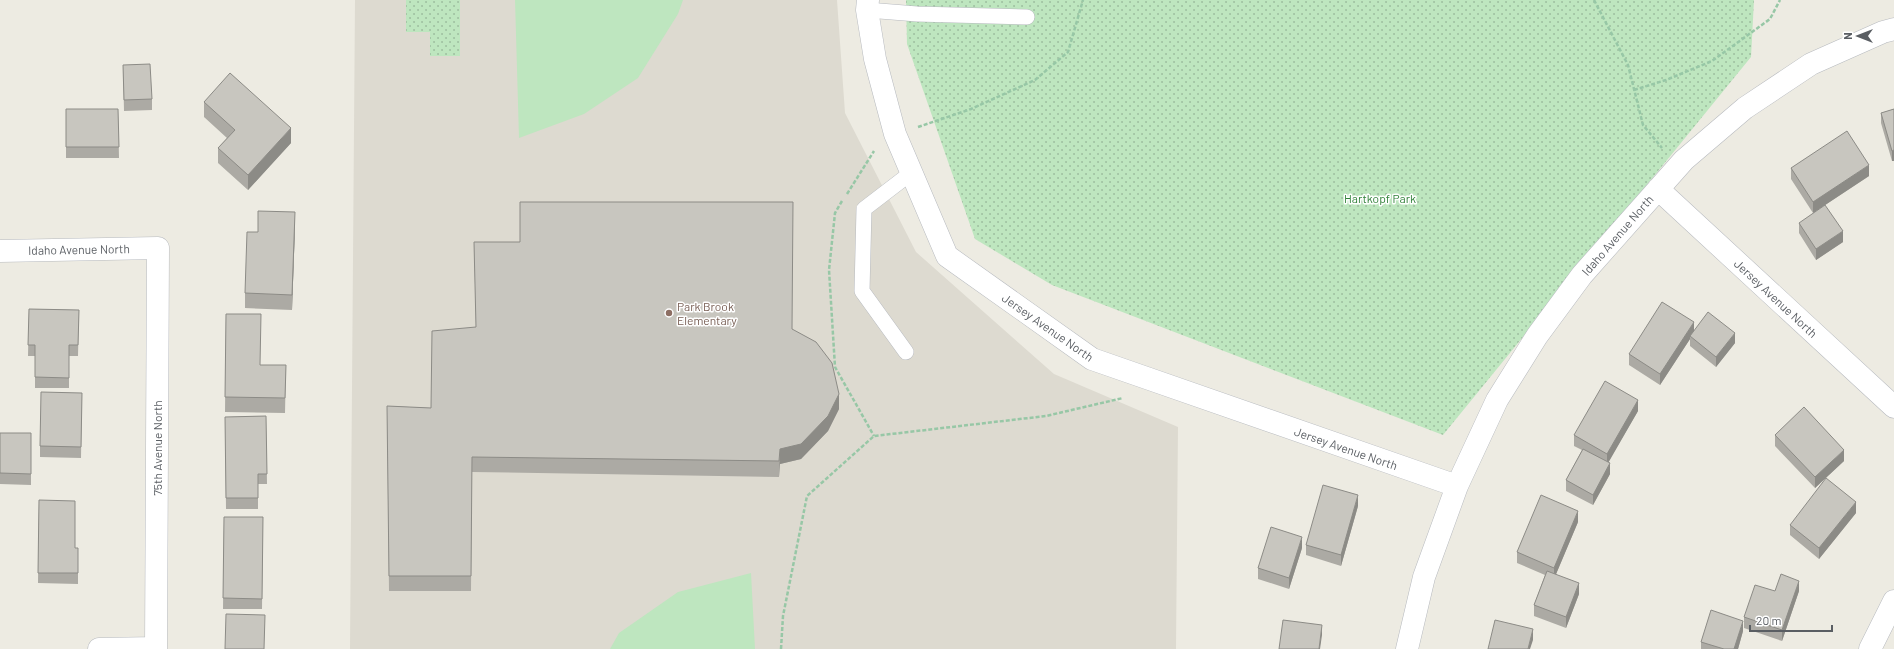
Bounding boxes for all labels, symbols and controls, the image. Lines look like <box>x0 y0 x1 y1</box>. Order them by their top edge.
north arrow <box>1838 16 1878 56</box>
text: N <box>1841 32 1854 40</box>
park label: Hartkopf Park <box>1344 191 1416 205</box>
street label: Idaho Avenue North <box>1578 192 1656 278</box>
street label: Idaho Avenue North <box>28 241 130 257</box>
street label: Jersey Avenue North <box>1732 256 1820 340</box>
street label: Jersey Avenue North <box>1000 290 1096 364</box>
place label: Park Brook Elementary <box>677 299 737 327</box>
marker: Park Brook Elementary <box>664 308 674 318</box>
street label: 75th Avenue North <box>150 400 164 496</box>
street label: Jersey Avenue North <box>1293 424 1399 472</box>
scale bar <box>1750 607 1832 633</box>
text: 20 m <box>1756 613 1782 627</box>

